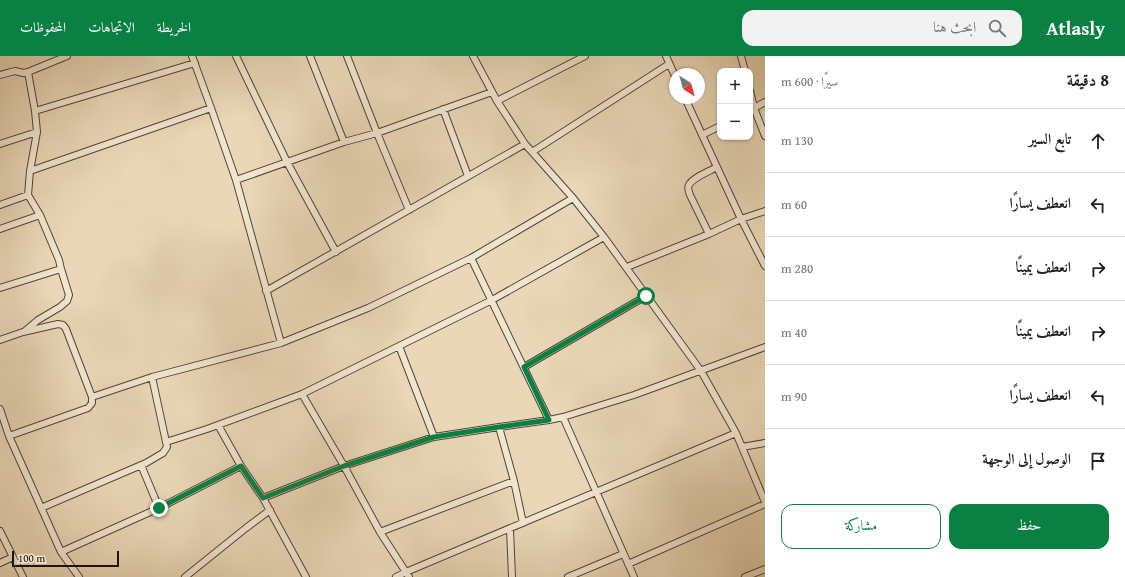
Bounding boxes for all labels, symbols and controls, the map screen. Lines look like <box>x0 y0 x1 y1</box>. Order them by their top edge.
search box <box>742 10 1022 46</box>
text: Atlasly <box>1046 14 1105 42</box>
text: ابحث هنا <box>933 16 976 37</box>
text: المحفوظات <box>20 17 66 37</box>
text: الاتجاهات <box>88 17 135 37</box>
text: الخريطة <box>157 17 191 37</box>
icon: search <box>986 17 1008 39</box>
text: 8 دقيقة <box>1067 67 1109 92</box>
north arrow <box>669 68 705 104</box>
map controls <box>717 68 753 140</box>
button: + <box>717 68 753 104</box>
text: سيرًا · 600 m <box>781 72 839 91</box>
button: − <box>717 104 753 140</box>
text: تابع السير <box>1029 128 1071 149</box>
icon: ahead <box>1087 130 1109 152</box>
text: 130 m <box>781 131 813 150</box>
text: انعطف يسارًا <box>1009 192 1071 213</box>
icon: left <box>1087 194 1109 216</box>
text: 60 m <box>781 195 807 214</box>
text: انعطف يمينًا <box>1015 256 1071 277</box>
icon: right <box>1087 258 1109 280</box>
text: 280 m <box>781 259 813 278</box>
route start <box>637 287 655 305</box>
text: انعطف يمينًا <box>1015 320 1071 341</box>
icon: right <box>1087 322 1109 344</box>
text: 40 m <box>781 323 807 342</box>
text: انعطف يسارًا <box>1009 384 1071 405</box>
icon: left <box>1087 386 1109 408</box>
text: 90 m <box>781 387 807 406</box>
text: الوصول إلى الوجهة <box>982 448 1071 469</box>
icon: arrive <box>1087 450 1109 472</box>
route end <box>150 499 168 517</box>
button: مشاركة <box>781 504 941 549</box>
button: حفظ <box>949 504 1109 549</box>
scale bar <box>12 549 119 568</box>
text: 100 m <box>18 550 45 566</box>

